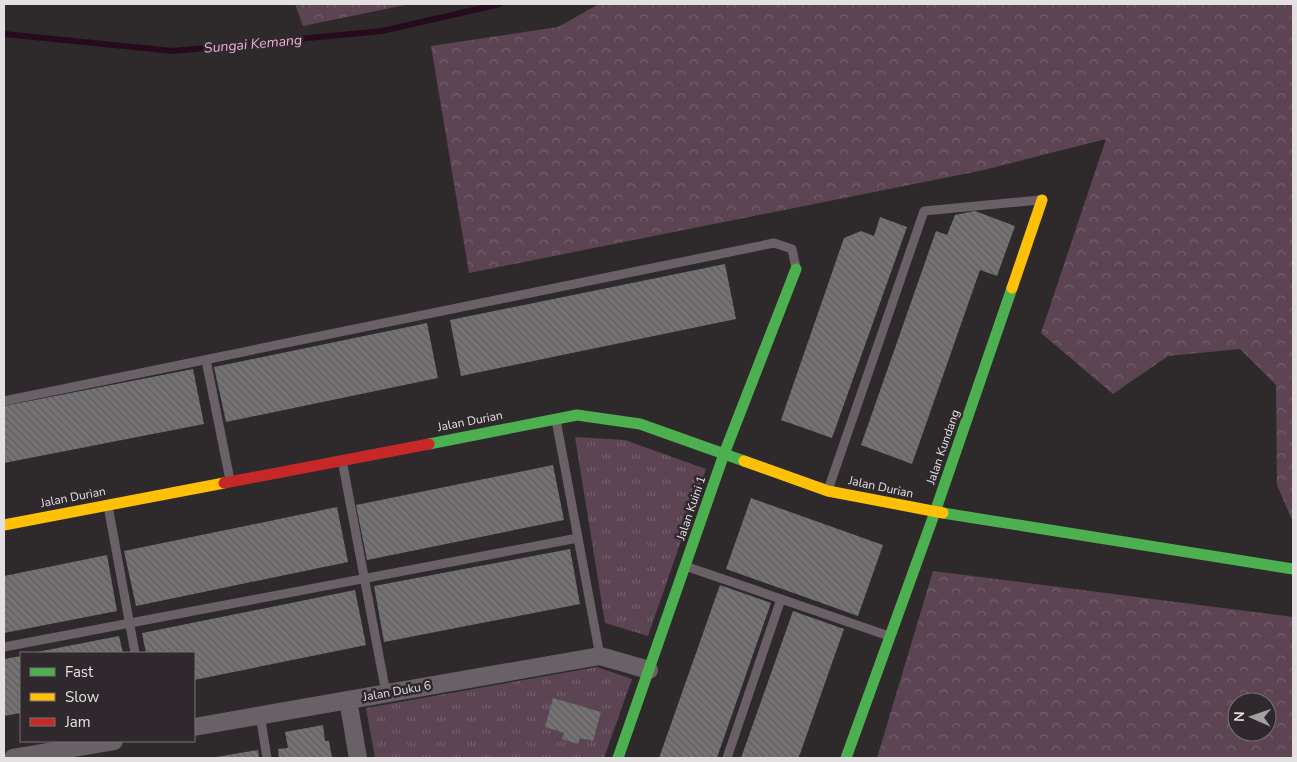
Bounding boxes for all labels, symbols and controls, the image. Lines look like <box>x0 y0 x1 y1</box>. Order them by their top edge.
water label: Sungai Kemang <box>203 30 303 58</box>
street label: Jalan Durian <box>435 407 504 435</box>
street label: Jalan Kundang <box>922 407 963 488</box>
street label: Jalan Durian <box>846 472 915 502</box>
street label: Jalan Kuini 1 <box>672 474 709 543</box>
street label: Jalan Durian <box>38 483 107 511</box>
legend <box>20 652 195 742</box>
text: Fast <box>65 662 94 682</box>
street label: Jalan Duku 6 <box>361 677 432 705</box>
text: Slow <box>65 687 100 707</box>
north arrow <box>1227 692 1277 742</box>
text: N <box>1230 711 1249 722</box>
text: Jam <box>64 712 91 732</box>

